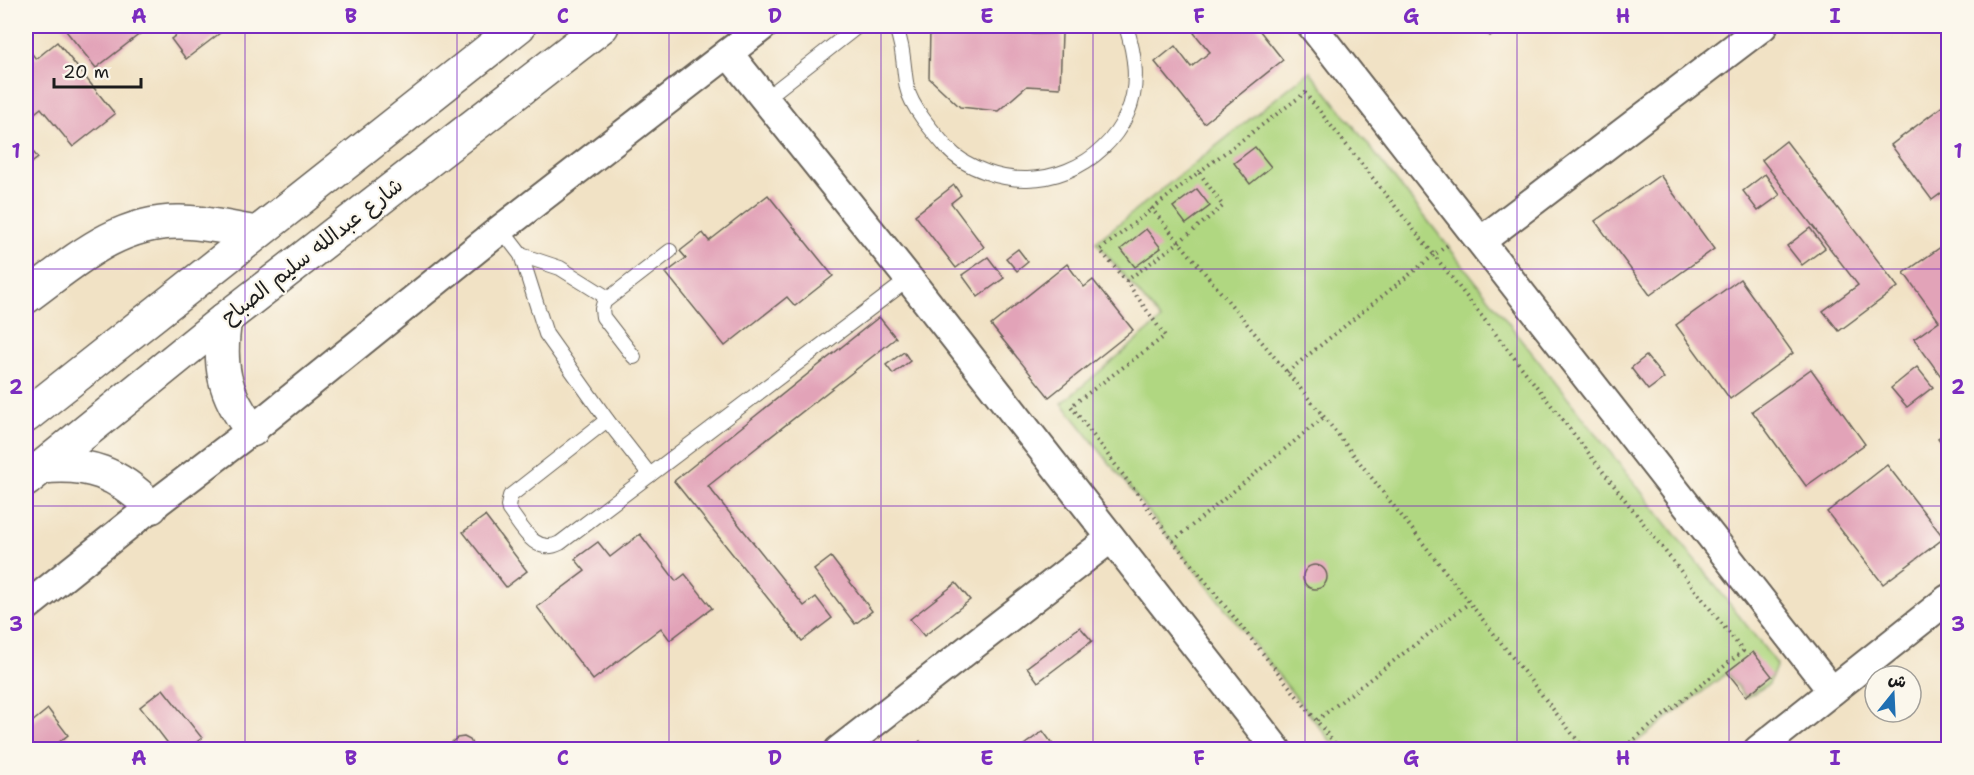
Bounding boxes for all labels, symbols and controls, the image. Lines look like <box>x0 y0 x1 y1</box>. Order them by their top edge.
text: A <box>131 3 147 29</box>
text: B <box>345 3 357 29</box>
text: C <box>557 3 569 29</box>
text: D <box>768 3 782 29</box>
text: E <box>980 3 994 29</box>
text: F <box>1193 3 1205 29</box>
text: G <box>1403 3 1419 29</box>
text: H <box>1616 3 1630 29</box>
text: I <box>1829 3 1841 29</box>
scale bar <box>54 51 141 89</box>
text: 20 m <box>63 60 109 84</box>
text: 1 <box>11 138 21 164</box>
text: 1 <box>1953 138 1963 164</box>
street label: شارع عبدالله سليم الصباح <box>215 171 410 332</box>
text: 2 <box>9 374 23 400</box>
text: 2 <box>1951 374 1965 400</box>
text: 3 <box>9 611 23 637</box>
text: 3 <box>1951 611 1965 637</box>
north arrow <box>1863 664 1923 724</box>
text: ش <box>1886 668 1909 693</box>
text: A <box>131 745 147 771</box>
text: B <box>345 745 357 771</box>
text: C <box>557 745 569 771</box>
text: D <box>768 745 782 771</box>
text: E <box>980 745 994 771</box>
text: F <box>1193 745 1205 771</box>
text: G <box>1403 745 1419 771</box>
text: H <box>1616 745 1630 771</box>
text: I <box>1829 745 1841 771</box>

